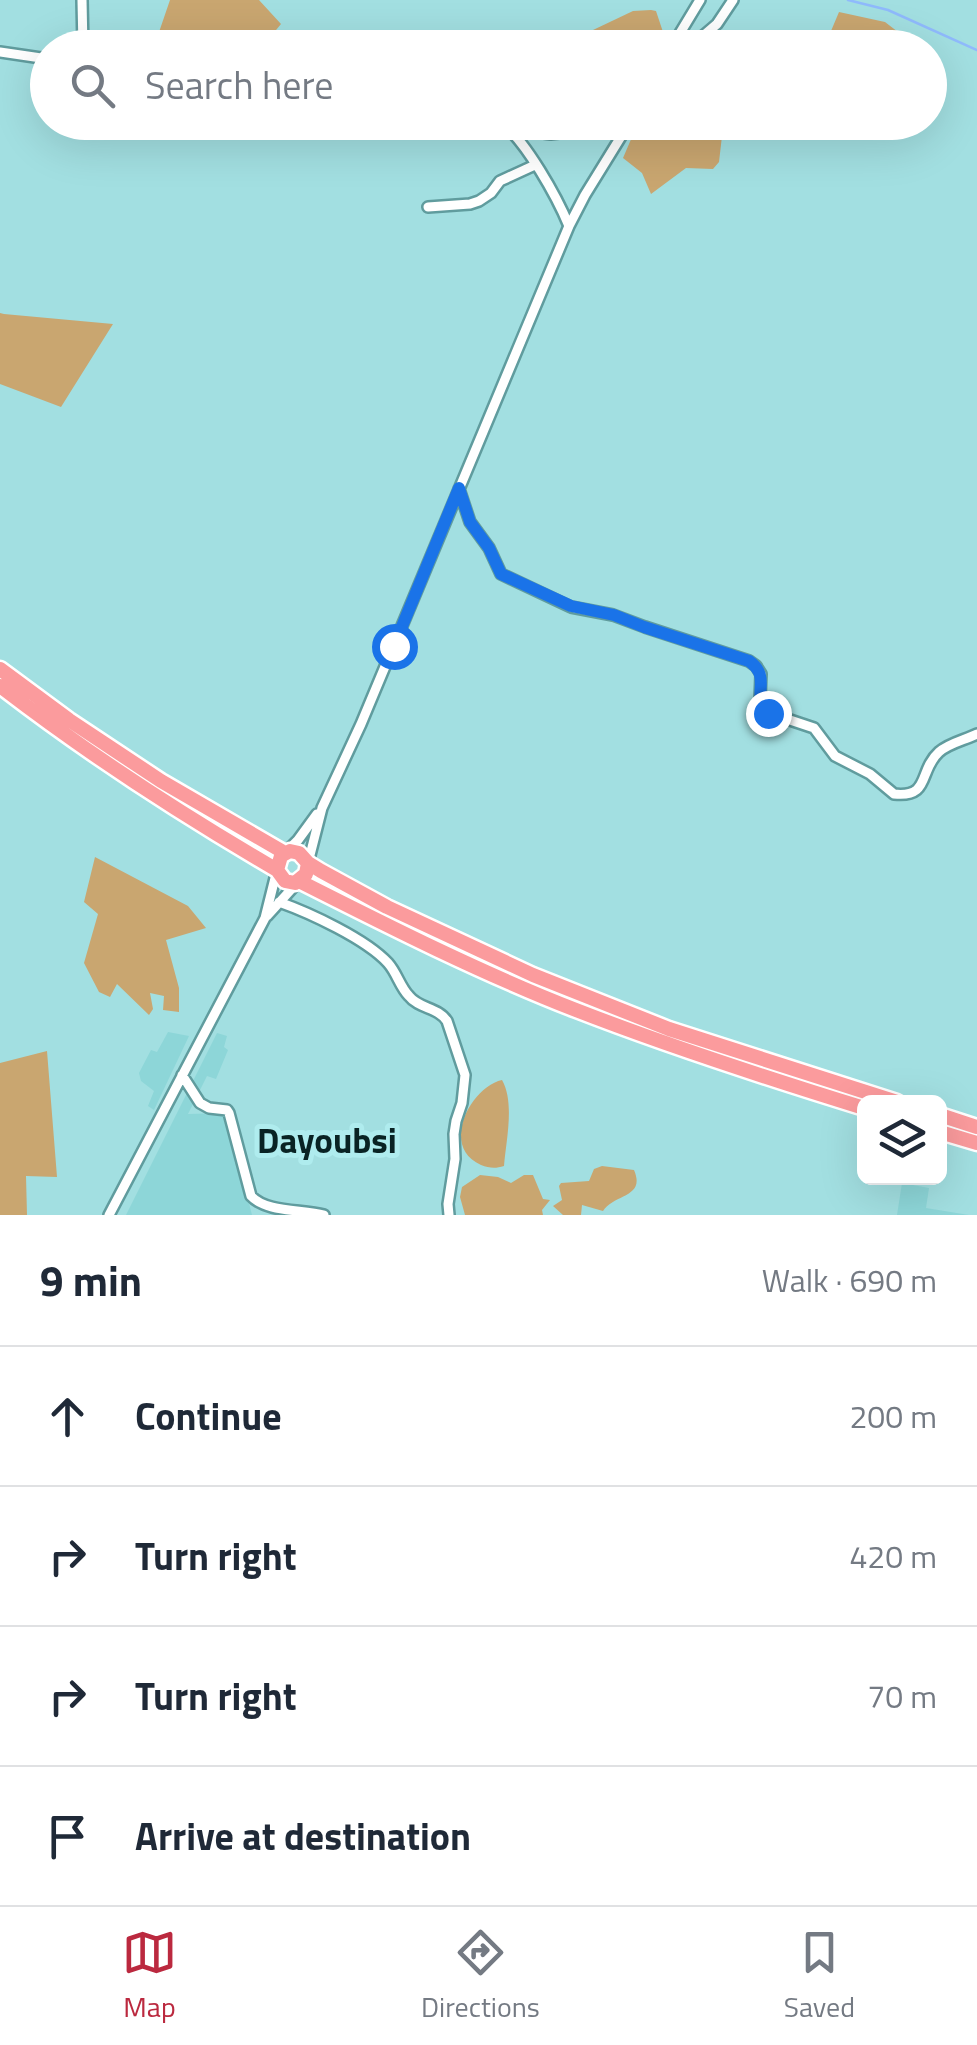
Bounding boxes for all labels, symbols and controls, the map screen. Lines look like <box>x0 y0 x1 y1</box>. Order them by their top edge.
search box <box>30 30 947 140</box>
text: Search here <box>145 56 333 114</box>
icon: search <box>65 58 120 113</box>
route start <box>372 624 418 670</box>
route end <box>746 691 792 737</box>
map controls <box>857 1095 947 1185</box>
button: layers <box>857 1095 947 1185</box>
district label: Dayoubsi <box>257 1113 397 1167</box>
text: 9 min <box>40 1248 142 1312</box>
text: Walk · 690 m <box>762 1256 937 1304</box>
text: Continue <box>135 1387 282 1445</box>
icon: ahead <box>40 1389 95 1444</box>
text: 200 m <box>849 1392 937 1440</box>
text: Turn right <box>135 1527 297 1585</box>
icon: right <box>40 1529 95 1584</box>
text: 420 m <box>849 1532 937 1580</box>
text: Turn right <box>135 1667 297 1725</box>
icon: right <box>40 1669 95 1724</box>
text: 70 m <box>867 1672 937 1720</box>
text: Arrive at destination <box>135 1807 471 1865</box>
icon: arrive <box>40 1809 95 1864</box>
tab: Map <box>122 1925 177 2028</box>
tab: Directions <box>421 1925 540 2028</box>
tab: Saved <box>784 1925 855 2028</box>

